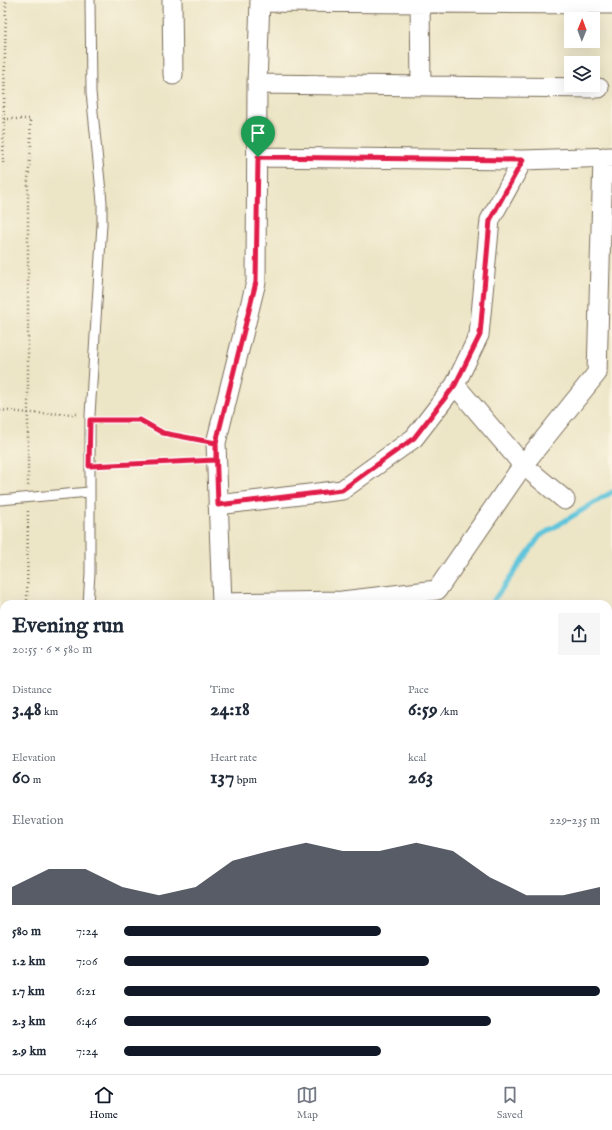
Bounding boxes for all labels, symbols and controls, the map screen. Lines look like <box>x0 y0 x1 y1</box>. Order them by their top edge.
north arrow <box>564 12 600 48</box>
map controls <box>564 12 600 92</box>
button: layers <box>564 56 600 92</box>
pin <box>241 116 275 157</box>
icon: arrive <box>247 122 269 144</box>
text: Evening run <box>12 612 124 640</box>
button: share <box>558 613 600 655</box>
text: 20:55 · 6 × 580 m <box>12 641 92 658</box>
text: Distance <box>12 683 52 697</box>
text: Time <box>210 683 234 697</box>
text: Pace <box>408 683 429 697</box>
text: 3.48 <box>12 697 42 722</box>
text: 24:18 <box>210 697 250 722</box>
text: 6:59 <box>408 697 438 722</box>
text: km <box>42 705 58 719</box>
text: /km <box>438 705 458 719</box>
text: Elevation <box>12 751 56 765</box>
text: Heart rate <box>210 751 257 765</box>
text: kcal <box>408 751 426 765</box>
text: 60 <box>12 765 30 790</box>
text: 137 <box>210 765 234 790</box>
text: 263 <box>408 765 433 790</box>
text: m <box>30 773 41 787</box>
text: bpm <box>234 773 257 787</box>
text: Elevation <box>12 812 64 829</box>
text: 229–235 m <box>549 812 600 829</box>
text: 580 m <box>12 923 41 940</box>
text: 7:24 <box>76 923 98 940</box>
text: 1.2 km <box>12 953 46 970</box>
text: 7:06 <box>76 953 97 970</box>
text: 1.7 km <box>12 983 45 1000</box>
text: 6:21 <box>76 983 96 1000</box>
text: 2.3 km <box>12 1013 46 1030</box>
text: 6:46 <box>76 1013 97 1030</box>
text: 2.9 km <box>12 1043 46 1060</box>
text: 7:24 <box>76 1043 98 1060</box>
tab: Home <box>89 1084 118 1122</box>
tab: Map <box>296 1084 318 1122</box>
tab: Saved <box>497 1084 523 1122</box>

